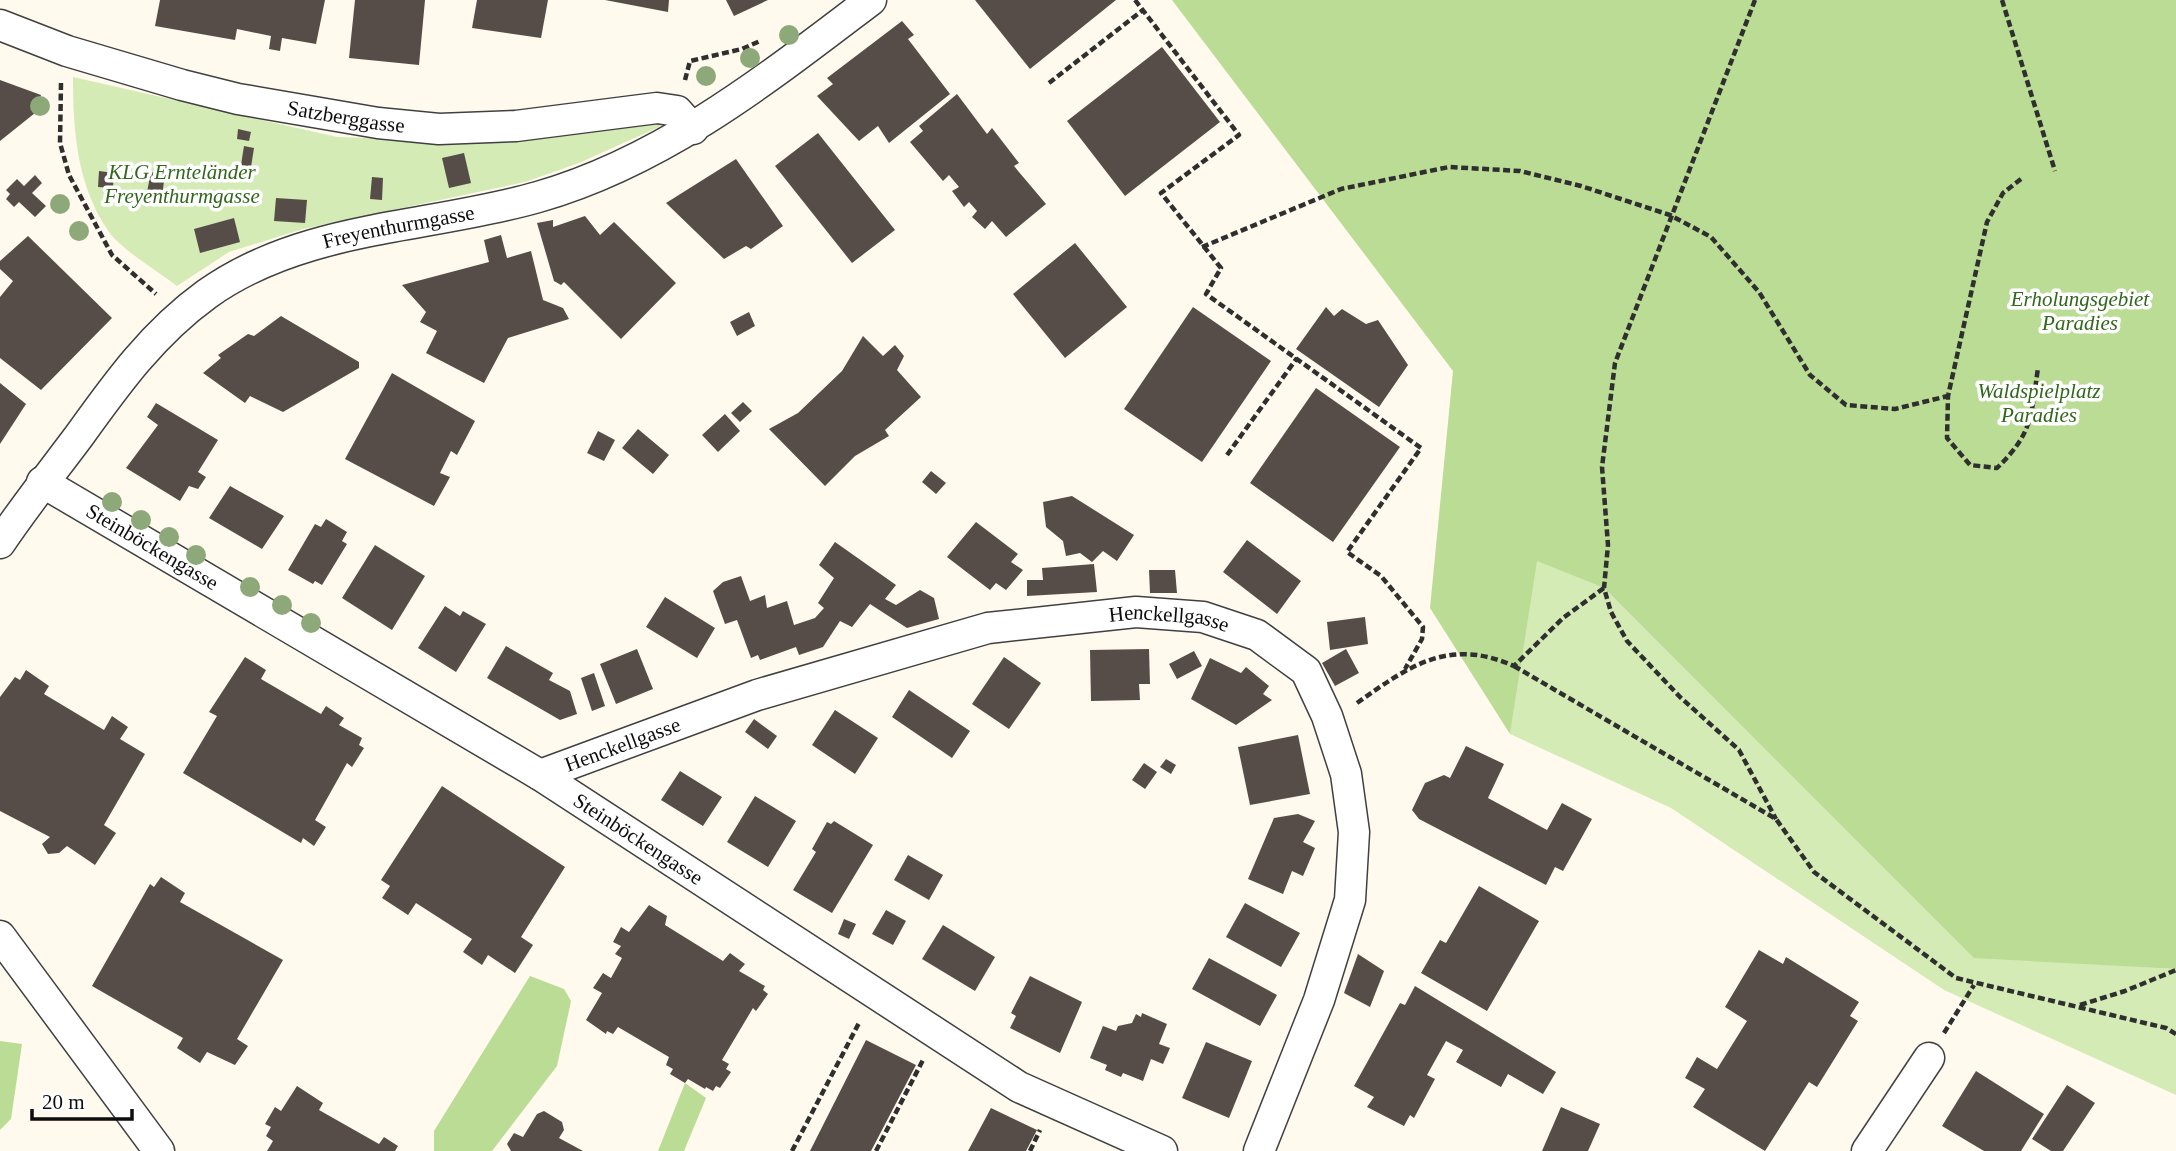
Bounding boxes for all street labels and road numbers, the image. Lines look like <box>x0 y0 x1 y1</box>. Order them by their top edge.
street label: Satzberggasse <box>285 96 406 138</box>
street label: Freyenthurmgasse <box>320 200 476 254</box>
street label: Steinböckengasse <box>82 499 223 595</box>
street label: Henckellgasse <box>1108 600 1232 637</box>
street label: Henckellgasse <box>561 712 684 777</box>
street label: Steinböckengasse <box>569 788 707 890</box>

